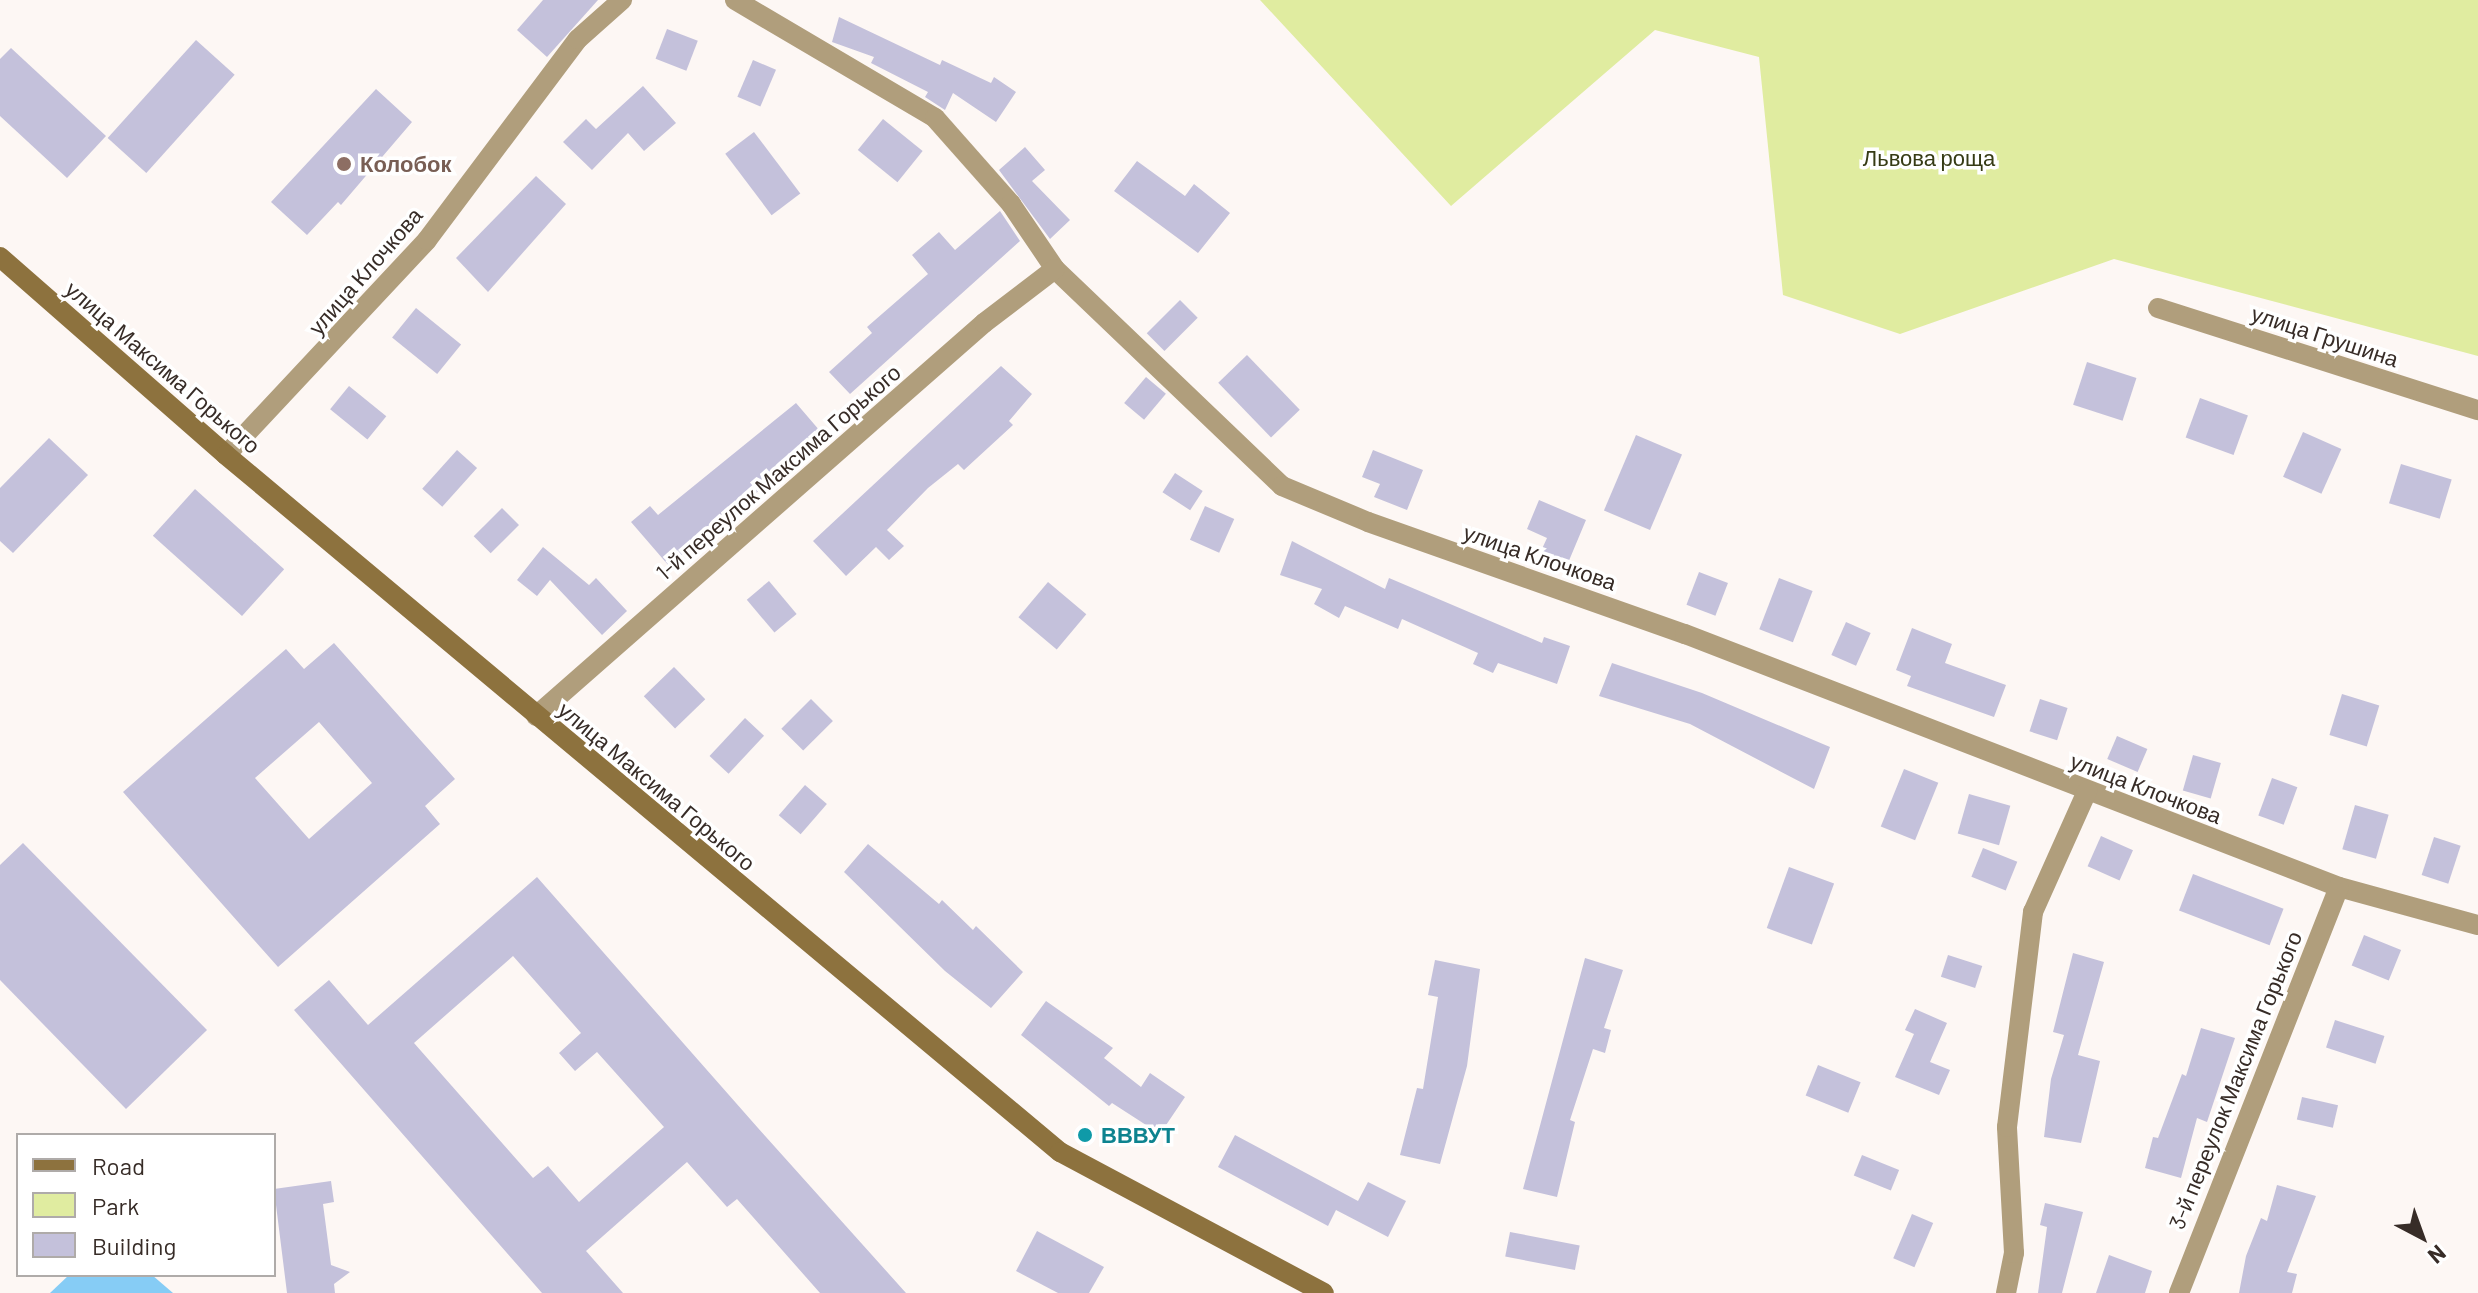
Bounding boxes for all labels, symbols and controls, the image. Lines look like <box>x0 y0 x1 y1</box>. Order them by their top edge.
park label: Львова роща <box>1863 145 1995 171</box>
place label: Колобок <box>360 151 451 177</box>
marker: Колобок <box>335 155 353 173</box>
street label: улица Клочкова <box>303 202 427 340</box>
street label: улица Максима Горького <box>60 275 266 459</box>
street label: улица Грушина <box>2248 300 2402 372</box>
street label: 1-й переулок Максима Горького <box>650 359 906 585</box>
street label: улица Клочкова <box>1460 519 1620 595</box>
street label: улица Максима Горького <box>553 696 761 876</box>
street label: улица Клочкова <box>2067 747 2225 829</box>
street label: 3-й переулок Максима Горького <box>2163 927 2307 1233</box>
place label: ВВВУТ <box>1101 1122 1175 1148</box>
marker: ВВВУТ <box>1076 1126 1094 1144</box>
legend <box>16 1133 276 1277</box>
text: Road <box>92 1151 145 1180</box>
text: Park <box>92 1191 139 1220</box>
north arrow <box>2382 1197 2462 1277</box>
text: Building <box>92 1231 176 1260</box>
text: N <box>2424 1240 2452 1270</box>

